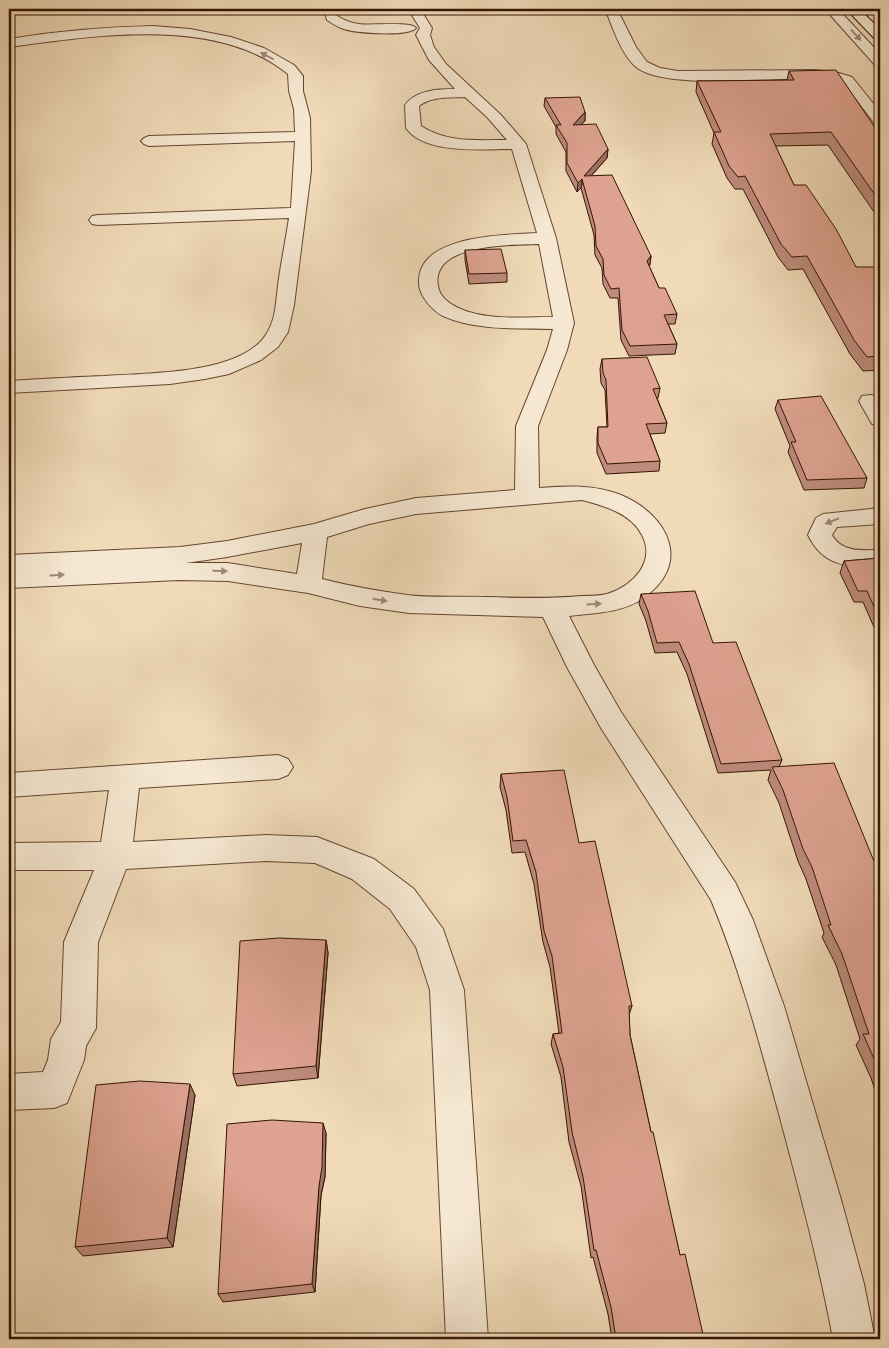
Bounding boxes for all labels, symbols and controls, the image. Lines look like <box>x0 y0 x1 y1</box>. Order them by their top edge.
one-way arrow <box>850 29 862 41</box>
one-way arrow <box>260 52 274 60</box>
one-way arrow <box>825 518 839 526</box>
one-way arrow <box>212 568 228 576</box>
one-way arrow <box>50 571 66 579</box>
one-way arrow <box>372 596 388 604</box>
one-way arrow <box>586 600 602 608</box>

